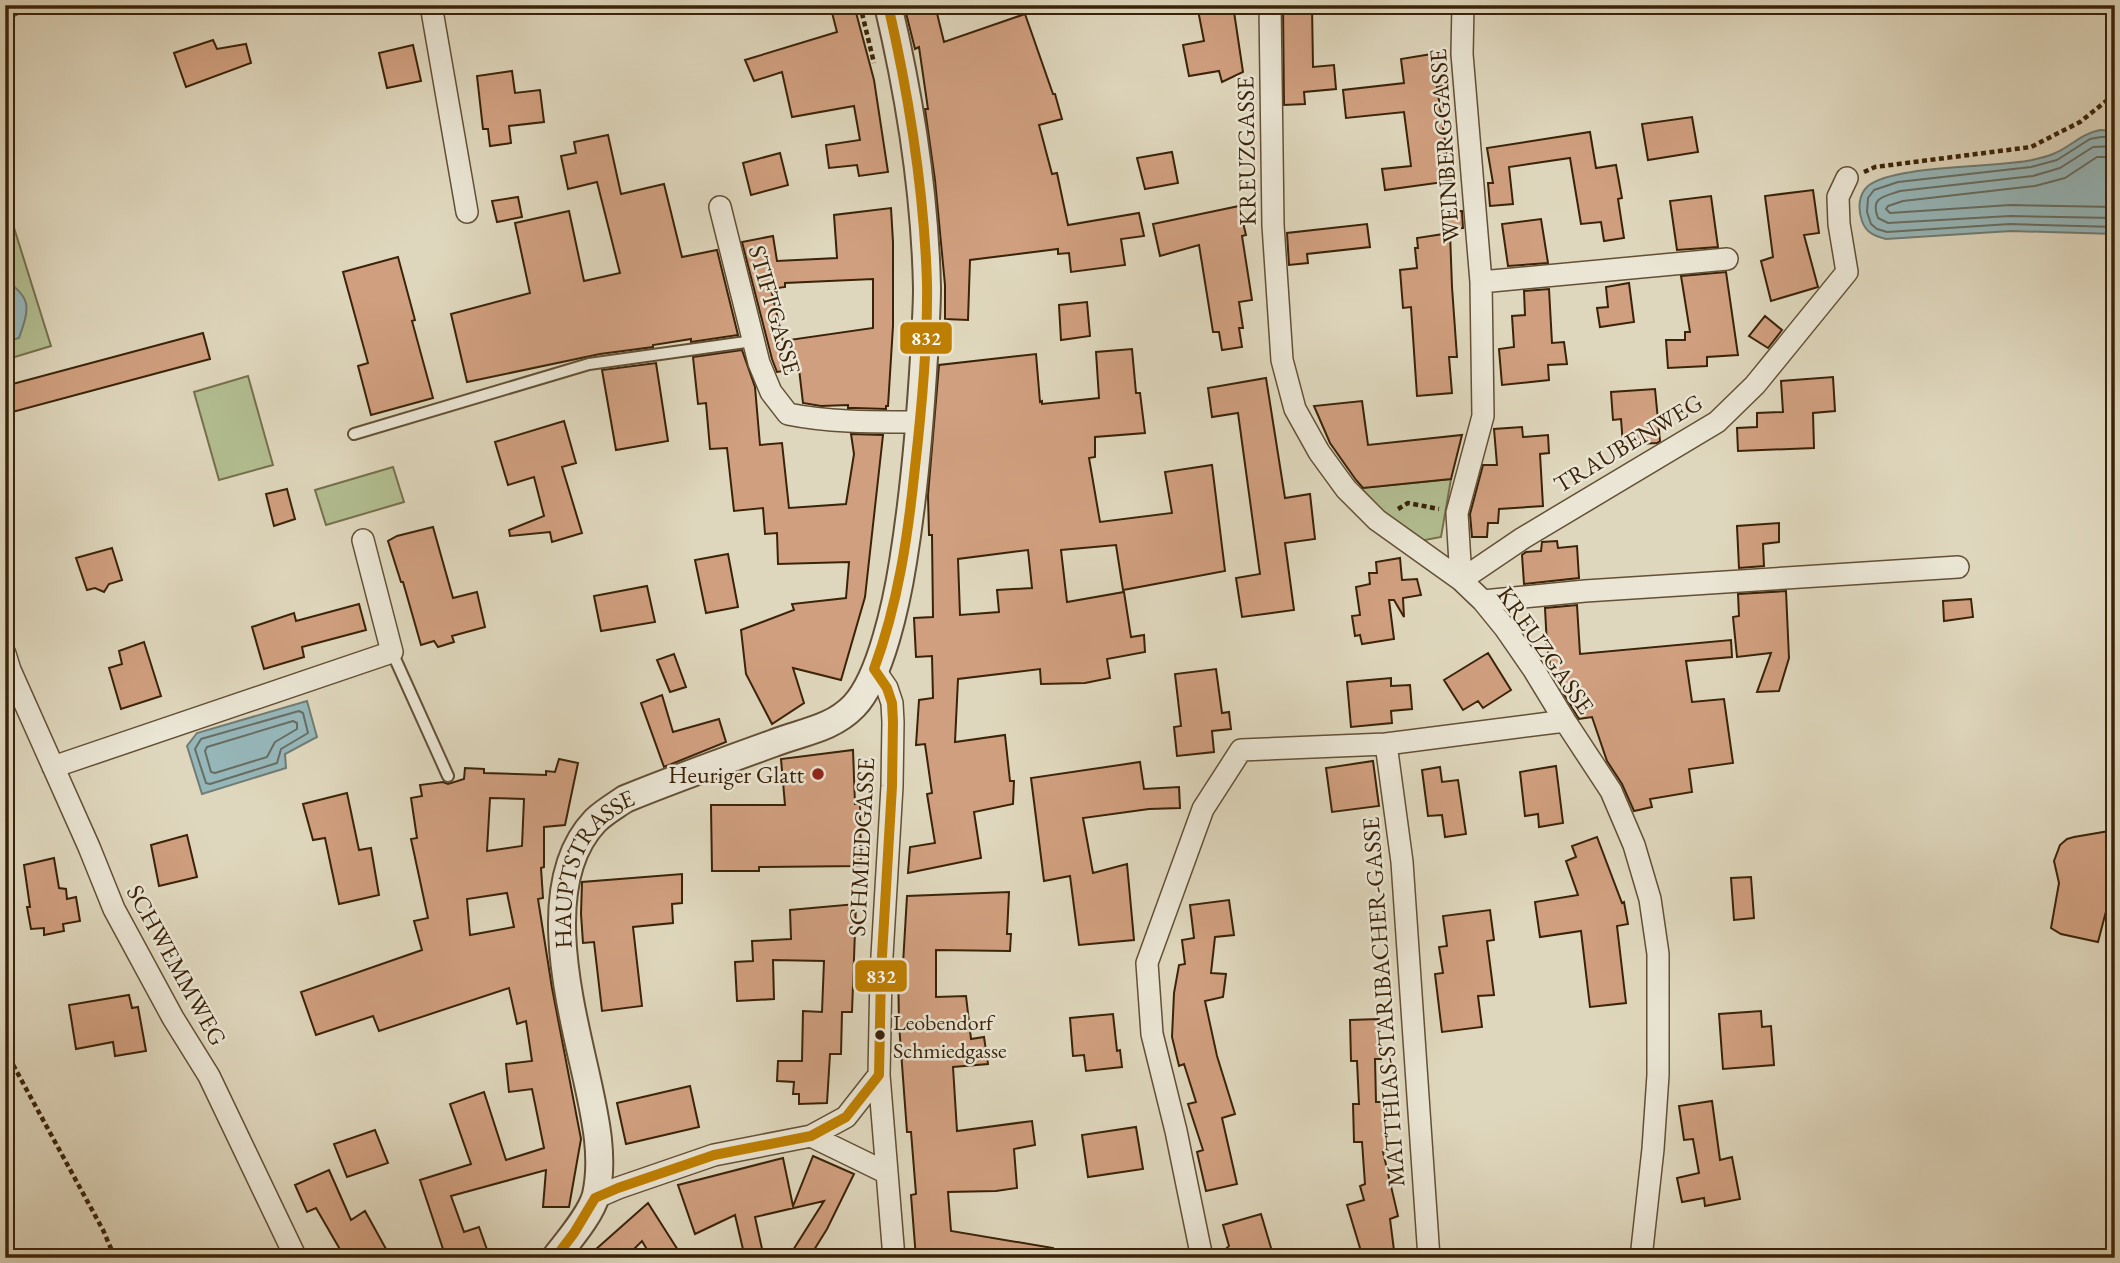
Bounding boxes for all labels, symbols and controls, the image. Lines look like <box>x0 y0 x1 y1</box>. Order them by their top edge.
street label: WEINBERGGASSE <box>1422 48 1466 244</box>
street label: KREUZGASSE <box>1229 76 1263 226</box>
street label: STIFTGASSE <box>742 242 808 378</box>
line badge: 832 <box>899 321 953 355</box>
text: 832 <box>911 326 941 351</box>
street label: TRAUBENWEG <box>1548 386 1708 500</box>
street label: KREUZGASSE <box>1491 580 1601 720</box>
street label: SCHMIEDGASSE <box>841 757 881 937</box>
place label: Heuriger Glatt <box>668 759 804 790</box>
marker: Heuriger Glatt <box>810 766 826 782</box>
street label: HAUPTSTRASSE <box>546 782 638 949</box>
street label: MATTHIAS-STARIBACHER-GASSE <box>1355 816 1411 1188</box>
street label: SCHWEMMWEG <box>120 879 234 1051</box>
line badge: 832 <box>854 959 908 993</box>
text: 832 <box>866 964 896 989</box>
place label: Leobendorf Schmiedgasse <box>893 1008 1007 1065</box>
marker: Leobendorf Schmiedgasse <box>873 1028 887 1042</box>

